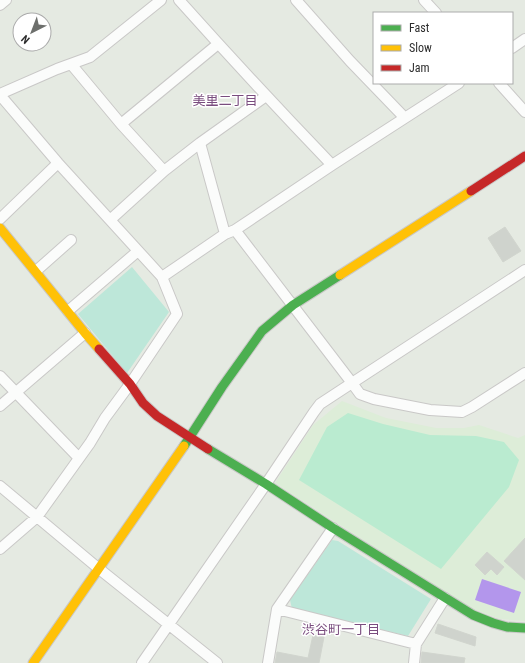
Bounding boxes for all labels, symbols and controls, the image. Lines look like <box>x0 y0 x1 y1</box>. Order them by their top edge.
north arrow <box>12 12 52 52</box>
legend <box>373 12 513 84</box>
text: Fast <box>409 21 430 35</box>
text: N <box>19 32 33 46</box>
text: Slow <box>409 41 432 55</box>
text: Jam <box>409 61 430 75</box>
district label: 美里二丁目 <box>192 93 258 108</box>
district label: 渋谷町一丁目 <box>302 622 380 637</box>

